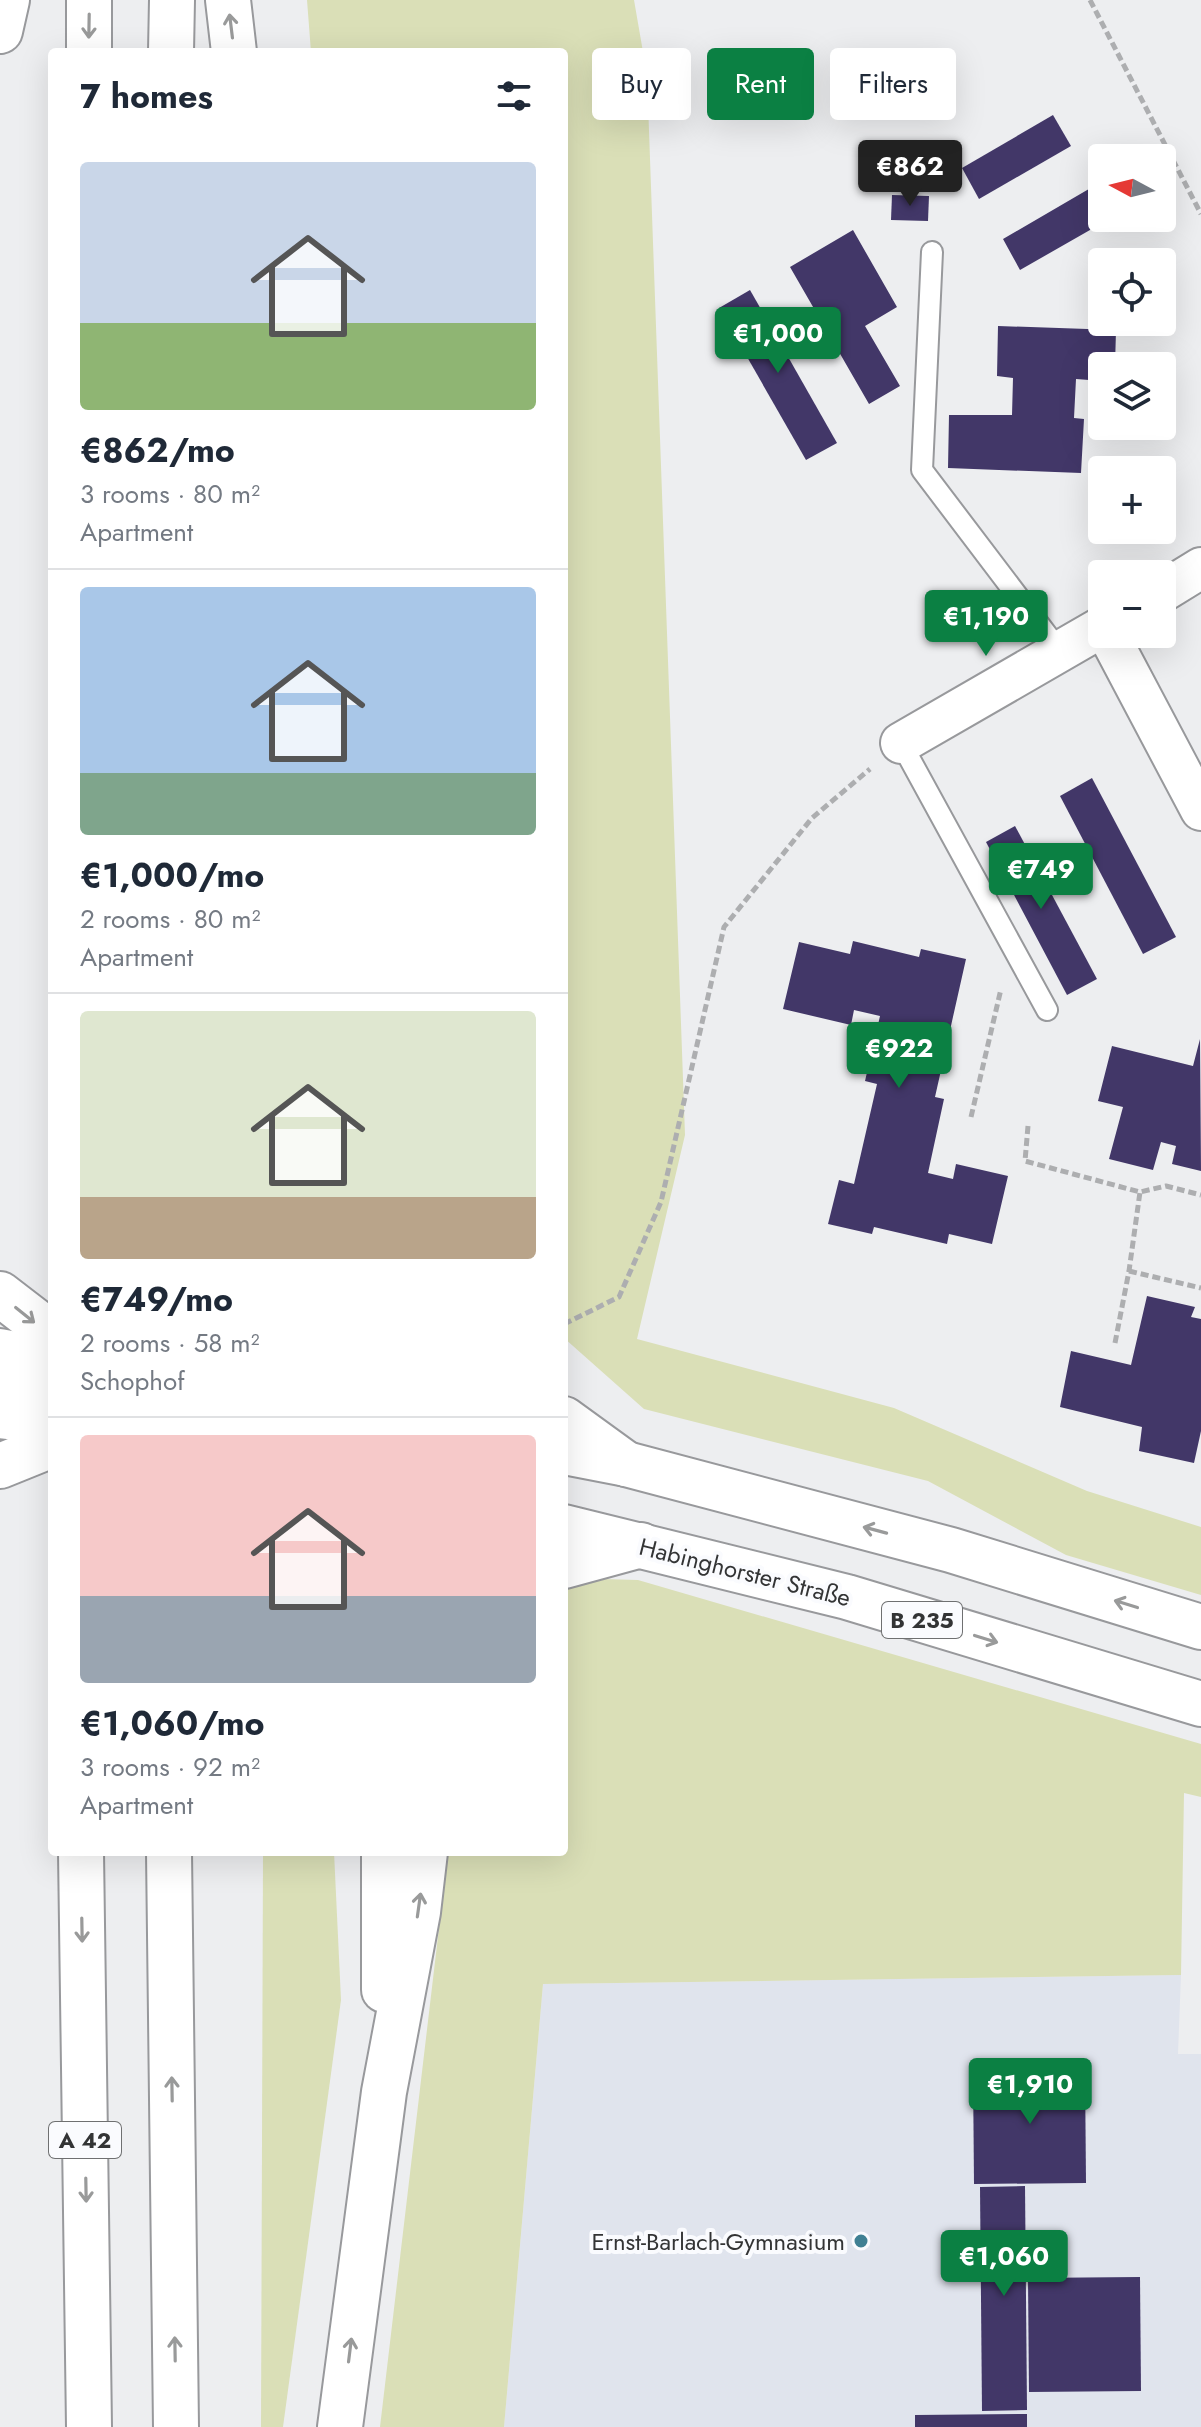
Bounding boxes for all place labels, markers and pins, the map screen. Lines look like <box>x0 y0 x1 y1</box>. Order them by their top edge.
pin: €862 <box>863 140 957 208</box>
pin: €1,000 <box>713 307 843 375</box>
pin: €1,190 <box>921 590 1051 658</box>
pin: €749 <box>994 843 1088 911</box>
pin: €922 <box>852 1022 946 1090</box>
pin: €1,910 <box>965 2058 1095 2126</box>
place label: Ernst-Barlach-Gymnasium <box>592 2224 845 2259</box>
pin: €1,060 <box>939 2230 1069 2298</box>
marker: Ernst-Barlach-Gymnasium <box>852 2232 870 2250</box>

